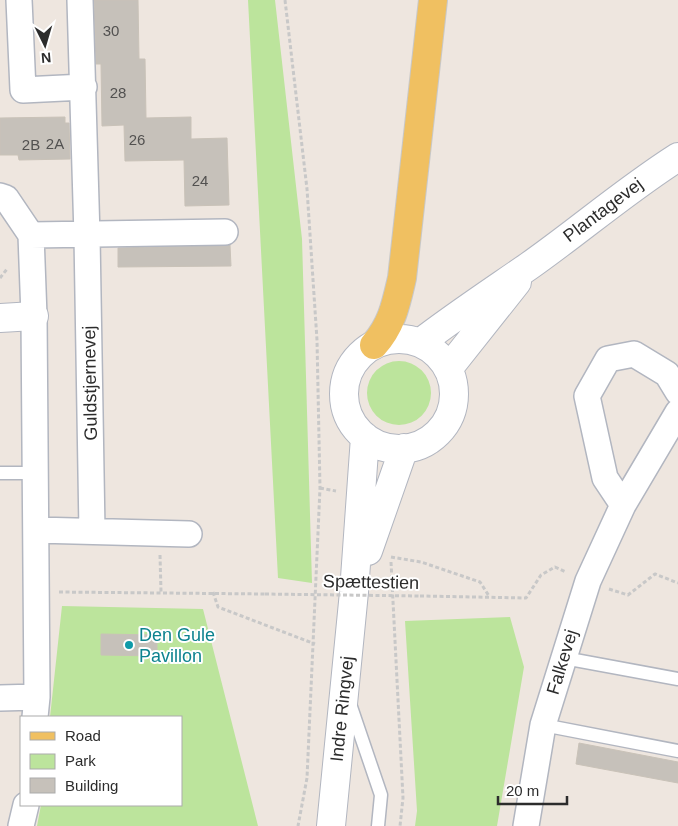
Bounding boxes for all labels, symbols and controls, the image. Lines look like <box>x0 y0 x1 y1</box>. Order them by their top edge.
north arrow <box>20 20 70 70</box>
house number: 30 <box>103 22 119 39</box>
text: N <box>40 50 52 66</box>
house number: 28 <box>110 84 126 101</box>
house number: 26 <box>129 131 145 148</box>
house number: 2A <box>46 135 64 152</box>
house number: 2B <box>22 136 40 153</box>
house number: 24 <box>192 172 208 189</box>
street label: Plantagevej <box>559 174 647 246</box>
street label: Guldstjernevej <box>79 325 101 441</box>
street label: Spættestien <box>323 571 419 593</box>
place label: Den Gule Pavillon <box>139 625 215 666</box>
street label: Falkevej <box>543 627 581 697</box>
marker: Den Gule Pavillon <box>123 639 135 651</box>
street label: Indre Ringvej <box>327 655 357 763</box>
legend <box>20 716 182 806</box>
text: Road <box>65 727 101 744</box>
text: Park <box>65 752 96 769</box>
scale bar <box>498 774 567 806</box>
text: Building <box>65 777 118 794</box>
text: 20 m <box>506 782 539 799</box>

